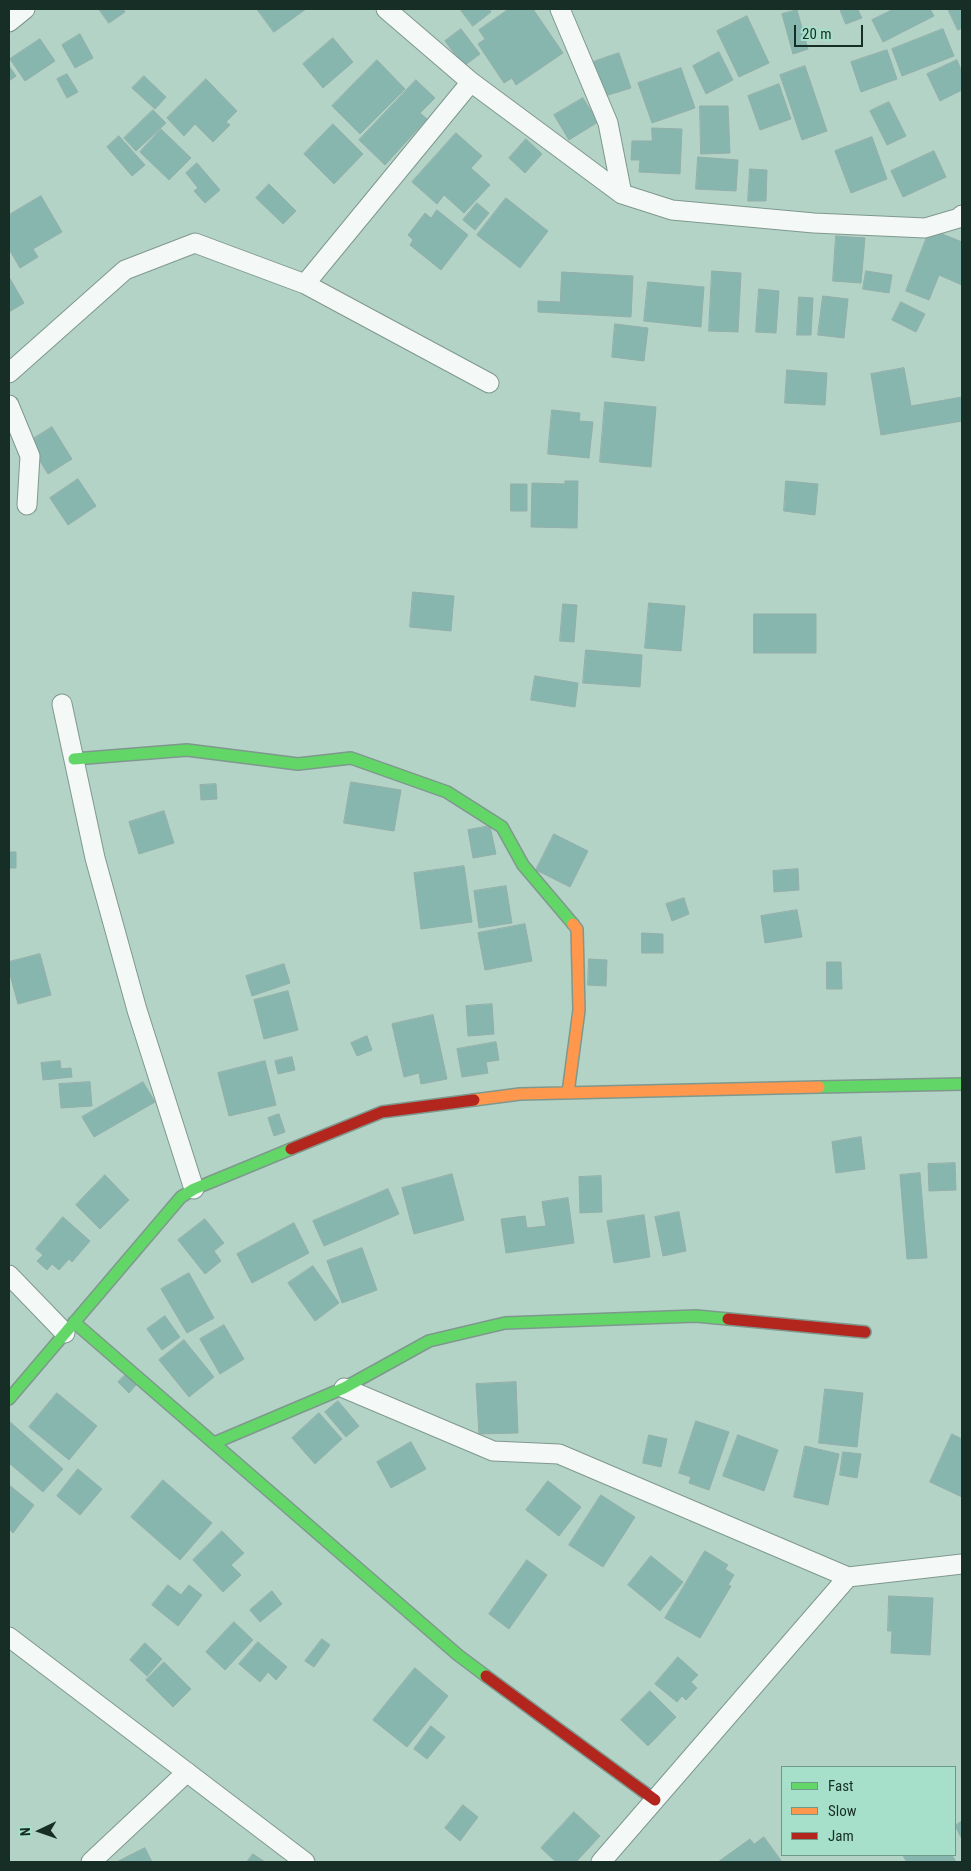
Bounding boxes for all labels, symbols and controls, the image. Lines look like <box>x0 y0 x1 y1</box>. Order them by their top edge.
scale bar <box>796 15 865 47</box>
text: 20 m <box>802 25 832 43</box>
legend <box>781 1766 956 1856</box>
text: Fast <box>828 1777 853 1795</box>
text: Slow <box>828 1802 857 1820</box>
north arrow <box>15 1806 65 1856</box>
text: N <box>17 1827 33 1836</box>
text: Jam <box>828 1827 854 1845</box>

